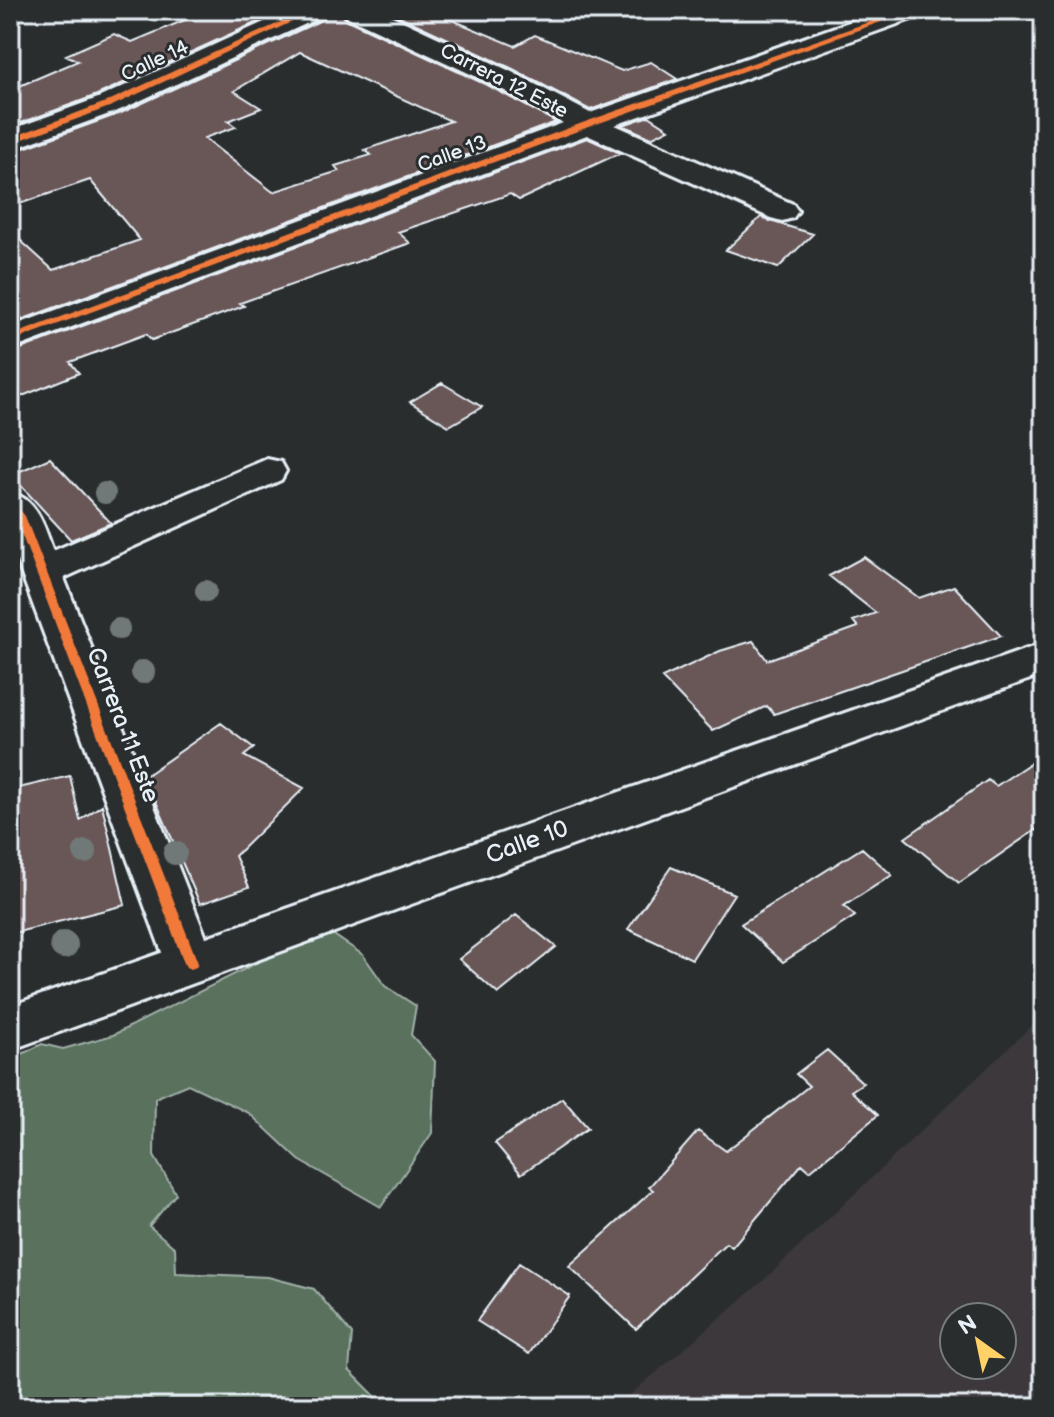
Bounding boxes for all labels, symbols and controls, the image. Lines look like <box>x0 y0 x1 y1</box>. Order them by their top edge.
street label: Calle 14 <box>118 35 192 87</box>
street label: Carrera 12 Este <box>436 38 572 124</box>
street label: Calle 13 <box>414 130 490 178</box>
street label: Carrera 11 Este <box>80 643 166 807</box>
street label: Calle 10 <box>482 814 572 870</box>
north arrow <box>938 1301 1018 1381</box>
text: N <box>954 1310 982 1341</box>

